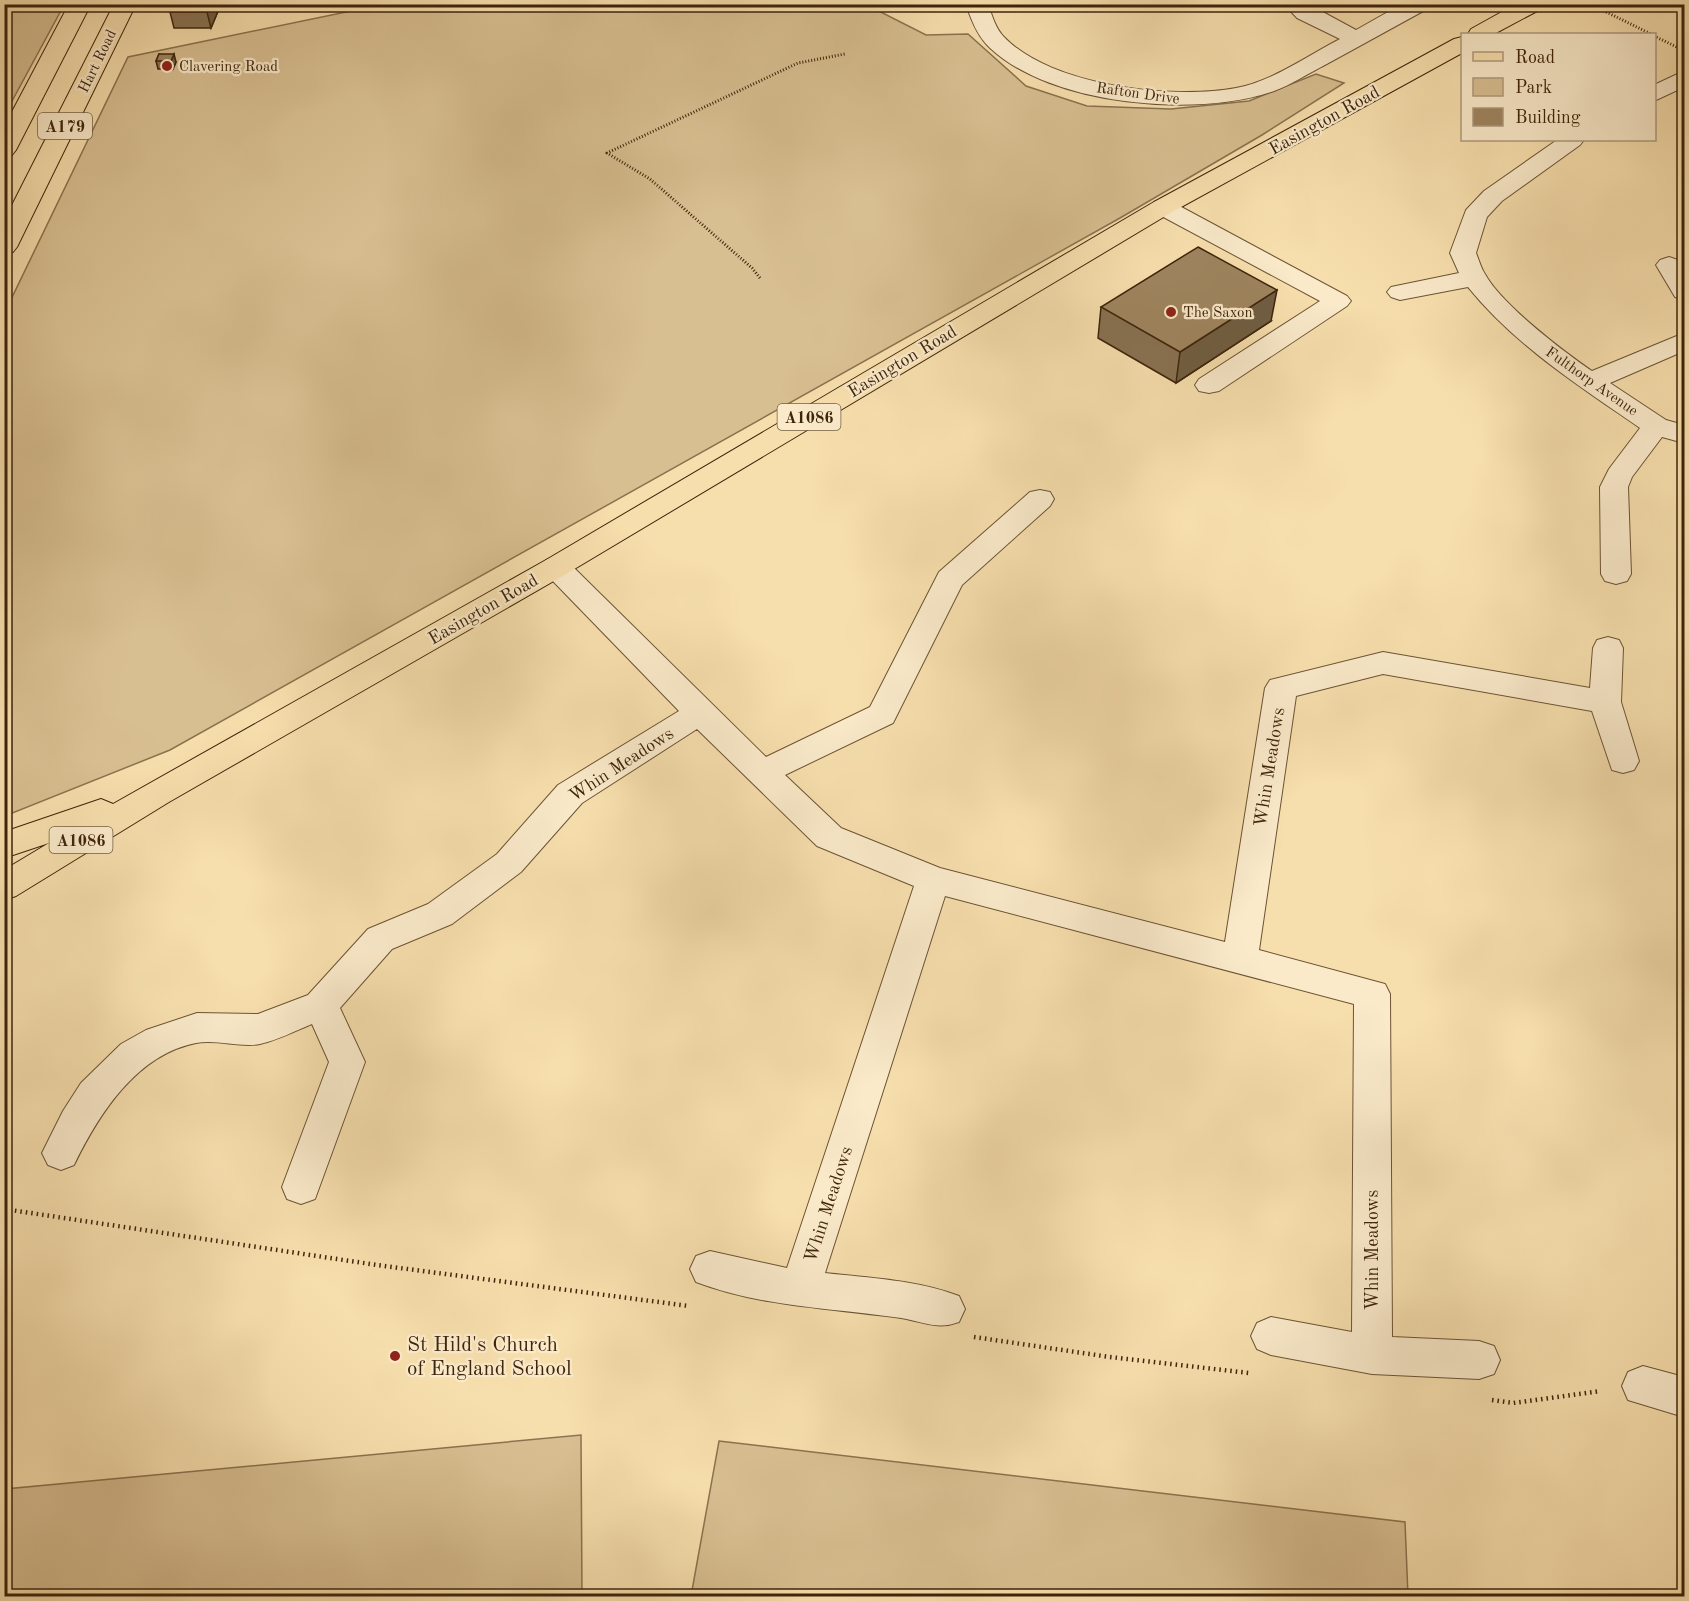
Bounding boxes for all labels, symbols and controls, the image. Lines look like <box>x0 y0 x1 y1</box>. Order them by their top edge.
street label: Hart Road <box>77 28 120 96</box>
legend <box>1461 33 1656 141</box>
text: Road <box>1515 49 1555 67</box>
marker: Clavering Road <box>160 59 174 73</box>
place label: Clavering Road <box>179 60 278 75</box>
text: Park <box>1515 79 1552 97</box>
street label: Rafton Drive <box>1095 81 1181 108</box>
street label: Easington Road <box>1266 83 1383 159</box>
text: Building <box>1515 109 1581 127</box>
road number: A179 <box>38 113 92 139</box>
marker: The Saxon <box>1164 305 1178 319</box>
place label: The Saxon <box>1183 306 1253 321</box>
street label: Easington Road <box>845 322 960 401</box>
street label: Fulthorp Avenue <box>1542 345 1640 420</box>
road number: A1086 <box>778 404 840 430</box>
street label: Easington Road <box>426 571 541 649</box>
street label: Whin Meadows <box>1252 706 1288 828</box>
street label: Whin Meadows <box>566 724 677 805</box>
road number: A1086 <box>50 827 112 853</box>
street label: Whin Meadows <box>802 1144 856 1264</box>
street label: Whin Meadows <box>1364 1189 1382 1310</box>
place label: St Hild's Church of England School <box>407 1335 572 1380</box>
marker: St Hild's Church of England School <box>388 1349 402 1363</box>

